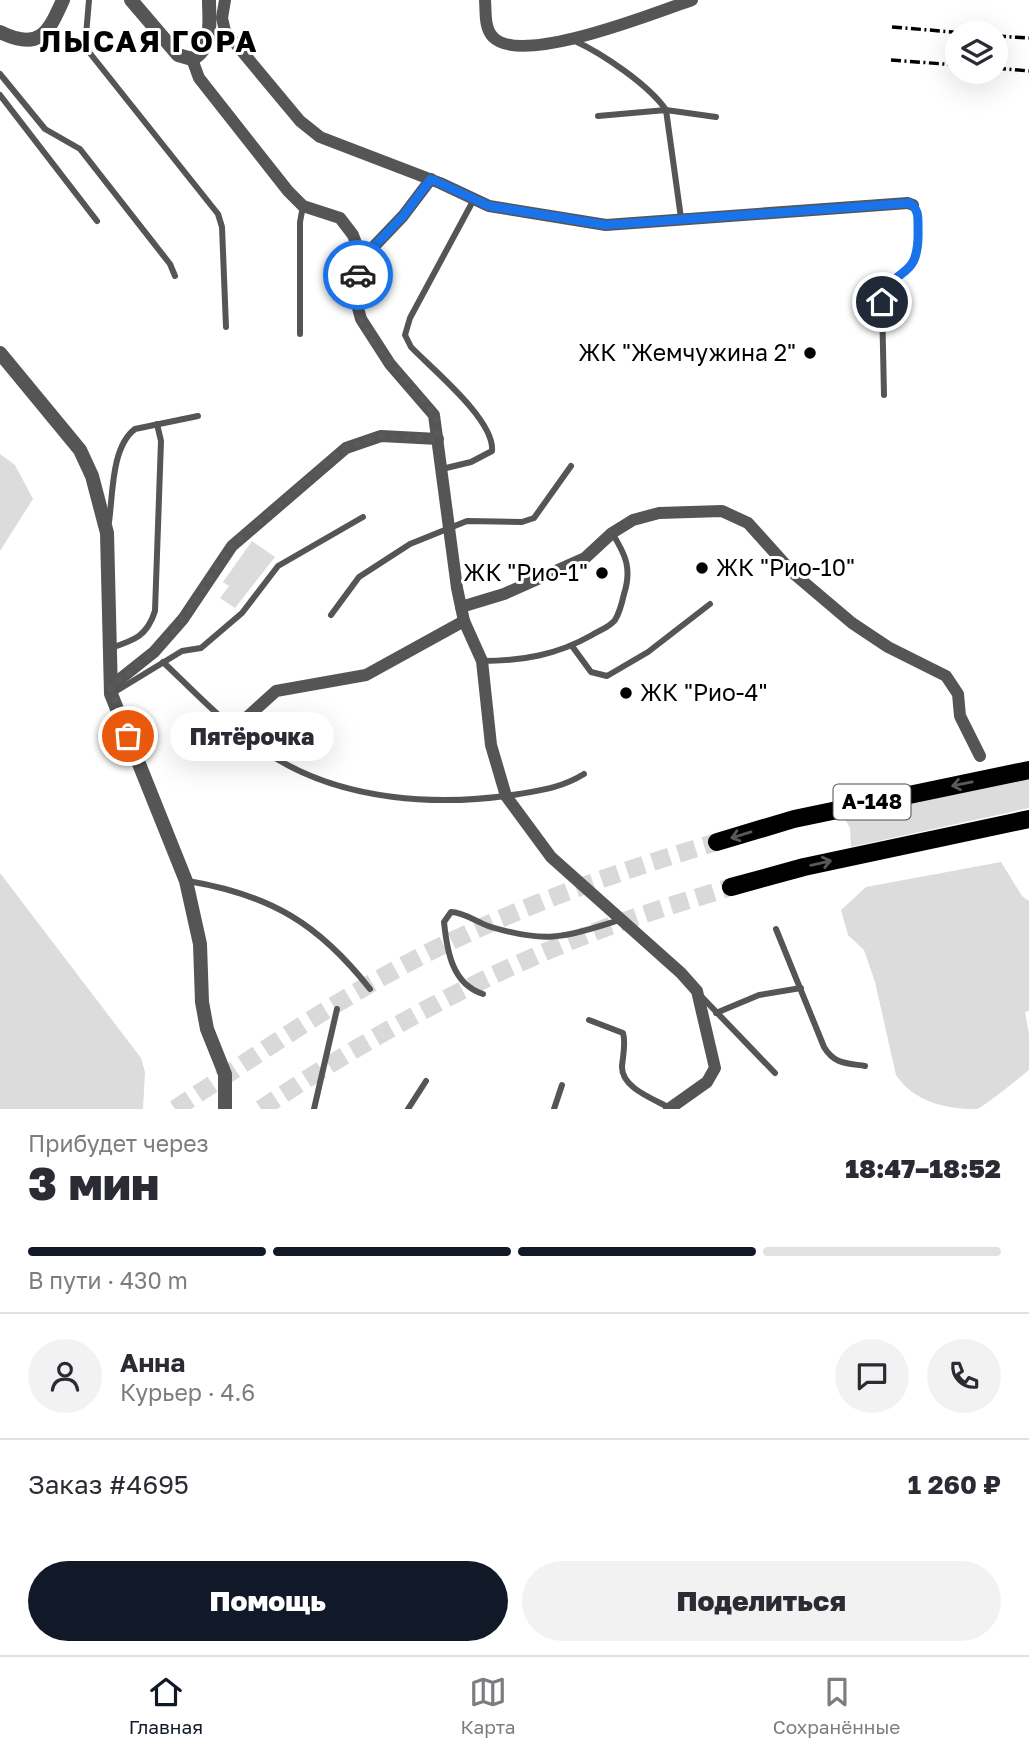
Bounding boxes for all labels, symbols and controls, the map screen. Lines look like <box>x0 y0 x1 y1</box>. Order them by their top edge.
map controls <box>945 21 1008 84</box>
button: layers <box>945 21 1008 84</box>
district label: ЛЫСАЯ ГОРА <box>39 23 259 59</box>
courier <box>323 240 393 310</box>
icon: car <box>339 256 377 294</box>
pin <box>852 272 912 332</box>
icon: home <box>863 283 901 321</box>
place label: ЖК "Жемчужина 2" <box>578 338 796 366</box>
marker: ЖК "Жемчужина 2" <box>802 345 818 361</box>
place label: ЖК "Рио-10" <box>716 553 855 581</box>
place label: ЖК "Рио-1" <box>463 558 588 586</box>
marker: ЖК "Рио-10" <box>694 560 710 576</box>
marker: ЖК "Рио-1" <box>594 565 610 581</box>
place label: ЖК "Рио-4" <box>640 678 768 706</box>
marker: ЖК "Рио-4" <box>618 685 634 701</box>
pin <box>98 706 158 766</box>
callout: Пятёрочка <box>170 712 334 760</box>
icon: bag <box>109 717 147 755</box>
text: Пятёрочка <box>190 722 314 750</box>
one-way arrow <box>951 777 974 791</box>
road number: А-148 <box>834 784 910 820</box>
one-way arrow <box>730 830 752 842</box>
one-way arrow <box>809 856 832 869</box>
text: Прибудет через <box>28 1129 209 1157</box>
text: 18:47–18:52 <box>845 1153 1001 1184</box>
text: 3 мин <box>28 1155 159 1210</box>
text: В пути · 430 m <box>28 1266 188 1294</box>
button: person <box>28 1339 102 1413</box>
button: chat <box>835 1339 909 1413</box>
button: phone <box>927 1339 1001 1413</box>
text: Анна <box>120 1347 185 1378</box>
text: Курьер · 4.6 <box>120 1378 255 1406</box>
text: Заказ #4695 <box>28 1469 189 1500</box>
text: 1 260 ₽ <box>908 1469 1001 1500</box>
button: Помощь <box>28 1561 508 1641</box>
button: Поделиться <box>522 1561 1001 1641</box>
tab: Главная <box>129 1673 203 1738</box>
tab: Карта <box>460 1673 515 1738</box>
tab: Сохранённые <box>773 1673 900 1738</box>

